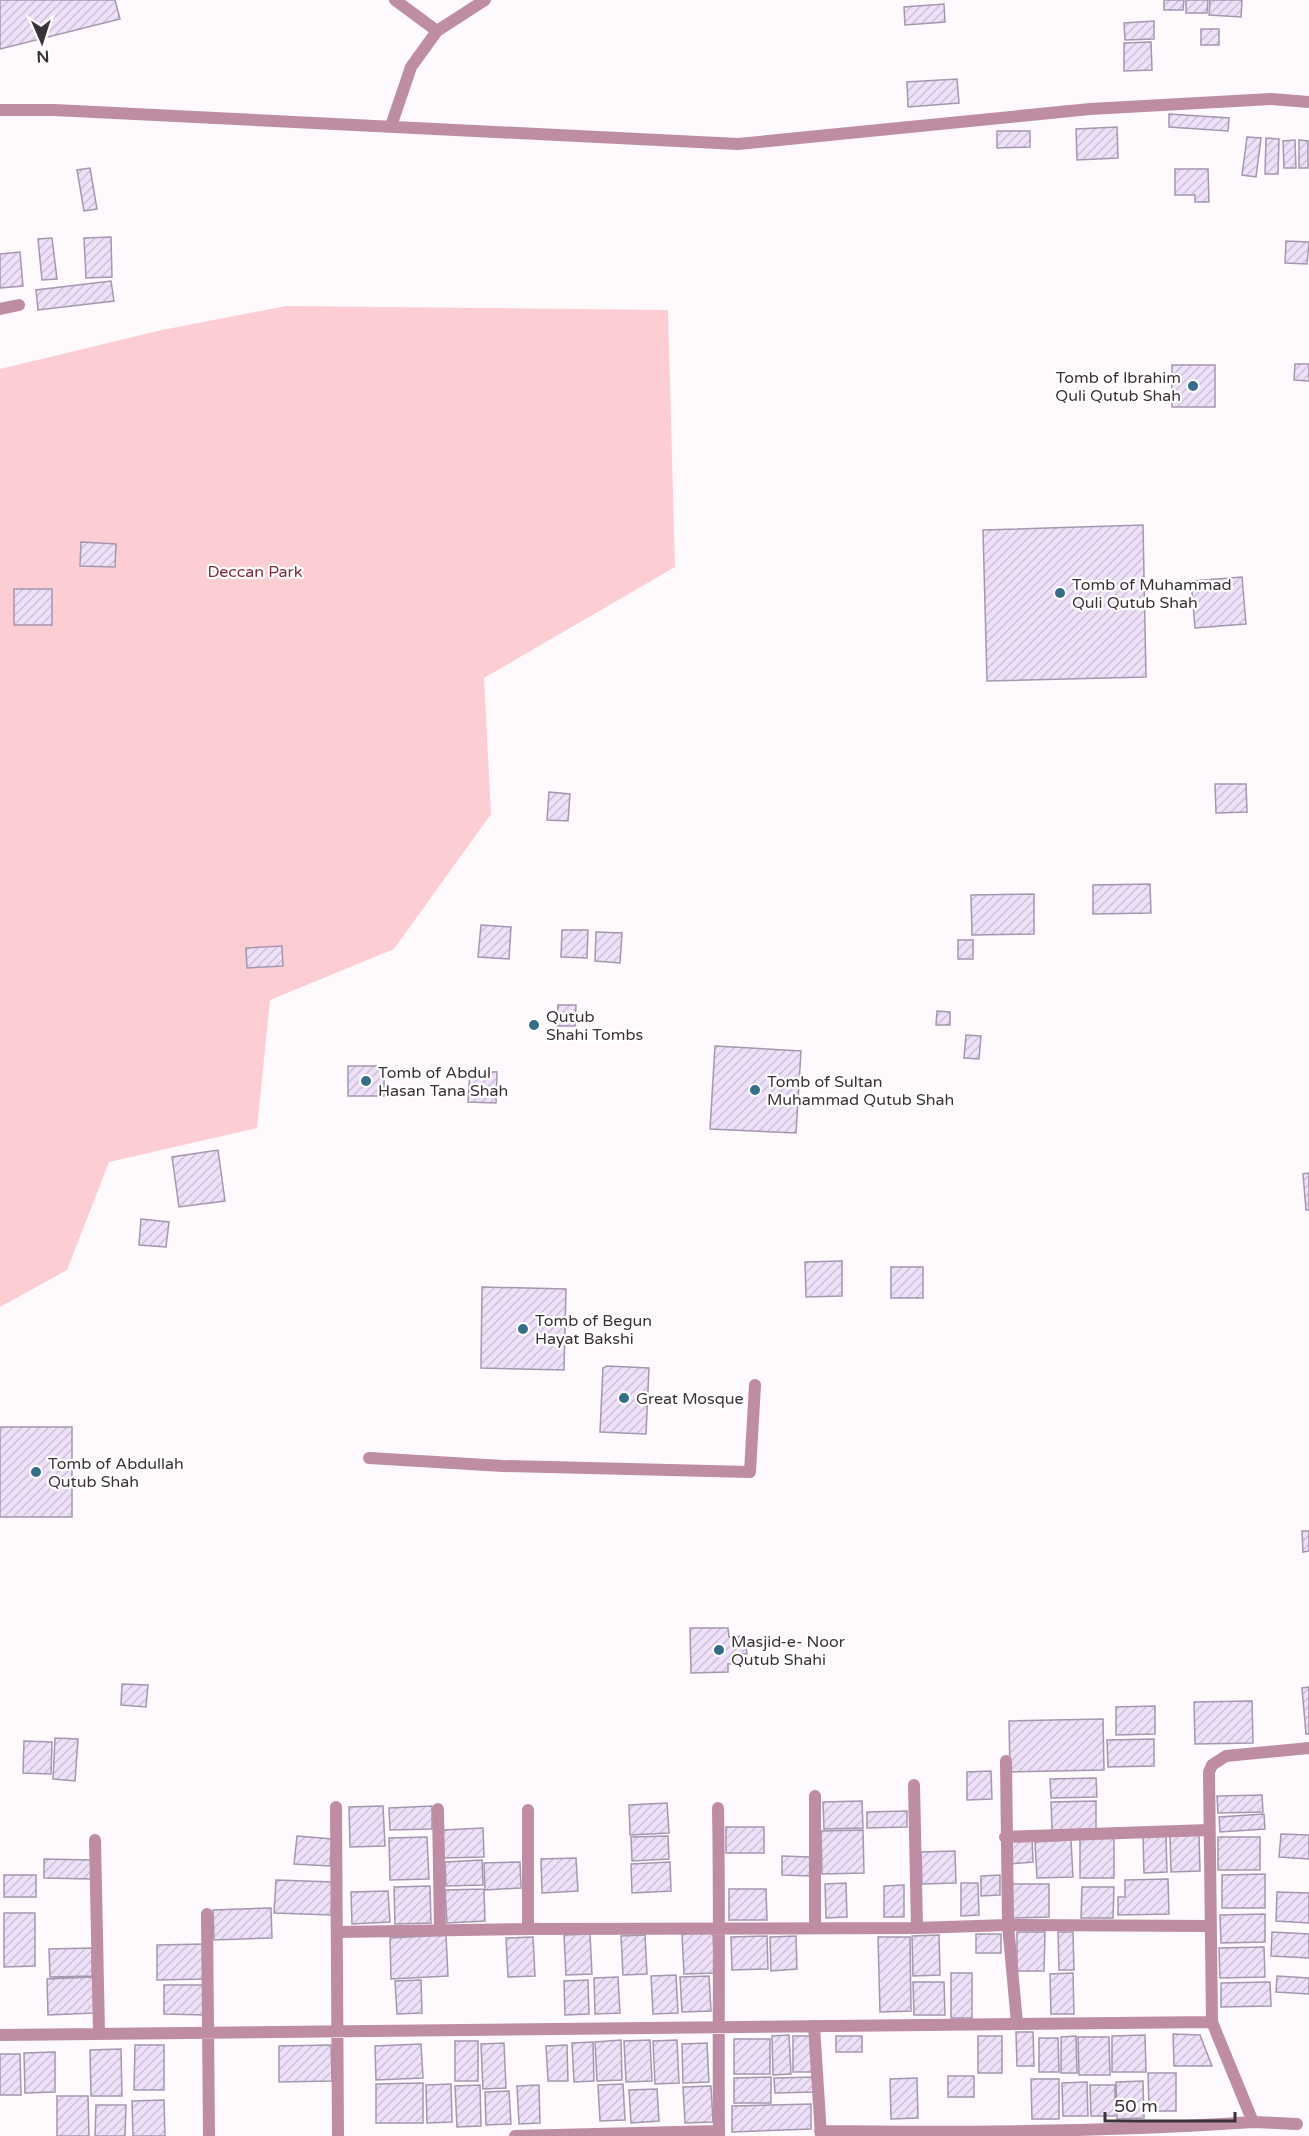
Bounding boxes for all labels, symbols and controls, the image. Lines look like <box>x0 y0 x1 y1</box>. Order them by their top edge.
north arrow <box>12 12 72 72</box>
text: N <box>36 46 50 66</box>
place label: Tomb of Ibrahim Quli Qutub Shah <box>1055 368 1181 406</box>
marker: Tomb of Ibrahim Quli Qutub Shah <box>1186 379 1200 393</box>
park label: Deccan Park <box>208 562 303 582</box>
place label: Tomb of Muhammad Quli Qutub Shah <box>1072 575 1232 613</box>
marker: Tomb of Muhammad Quli Qutub Shah <box>1053 586 1067 600</box>
place label: Qutub Shahi Tombs <box>546 1007 643 1045</box>
marker: Qutub Shahi Tombs <box>527 1018 541 1032</box>
place label: Tomb of Abdul Hasan Tana Shah <box>378 1063 508 1101</box>
place label: Tomb of Sultan Muhammad Qutub Shah <box>767 1072 954 1110</box>
marker: Tomb of Abdul Hasan Tana Shah <box>359 1074 373 1088</box>
marker: Tomb of Sultan Muhammad Qutub Shah <box>748 1083 762 1097</box>
place label: Tomb of Begun Hayat Bakshi <box>535 1311 652 1349</box>
marker: Tomb of Begun Hayat Bakshi <box>516 1322 530 1336</box>
place label: Great Mosque <box>636 1389 744 1409</box>
marker: Great Mosque <box>617 1391 631 1405</box>
place label: Tomb of Abdullah Qutub Shah <box>48 1454 184 1492</box>
marker: Tomb of Abdullah Qutub Shah <box>29 1465 43 1479</box>
place label: Masjid-e- Noor Qutub Shahi <box>731 1632 846 1670</box>
marker: Masjid-e- Noor Qutub Shahi <box>712 1643 726 1657</box>
scale bar <box>1105 2085 1236 2123</box>
text: 50 m <box>1114 2095 1158 2117</box>

